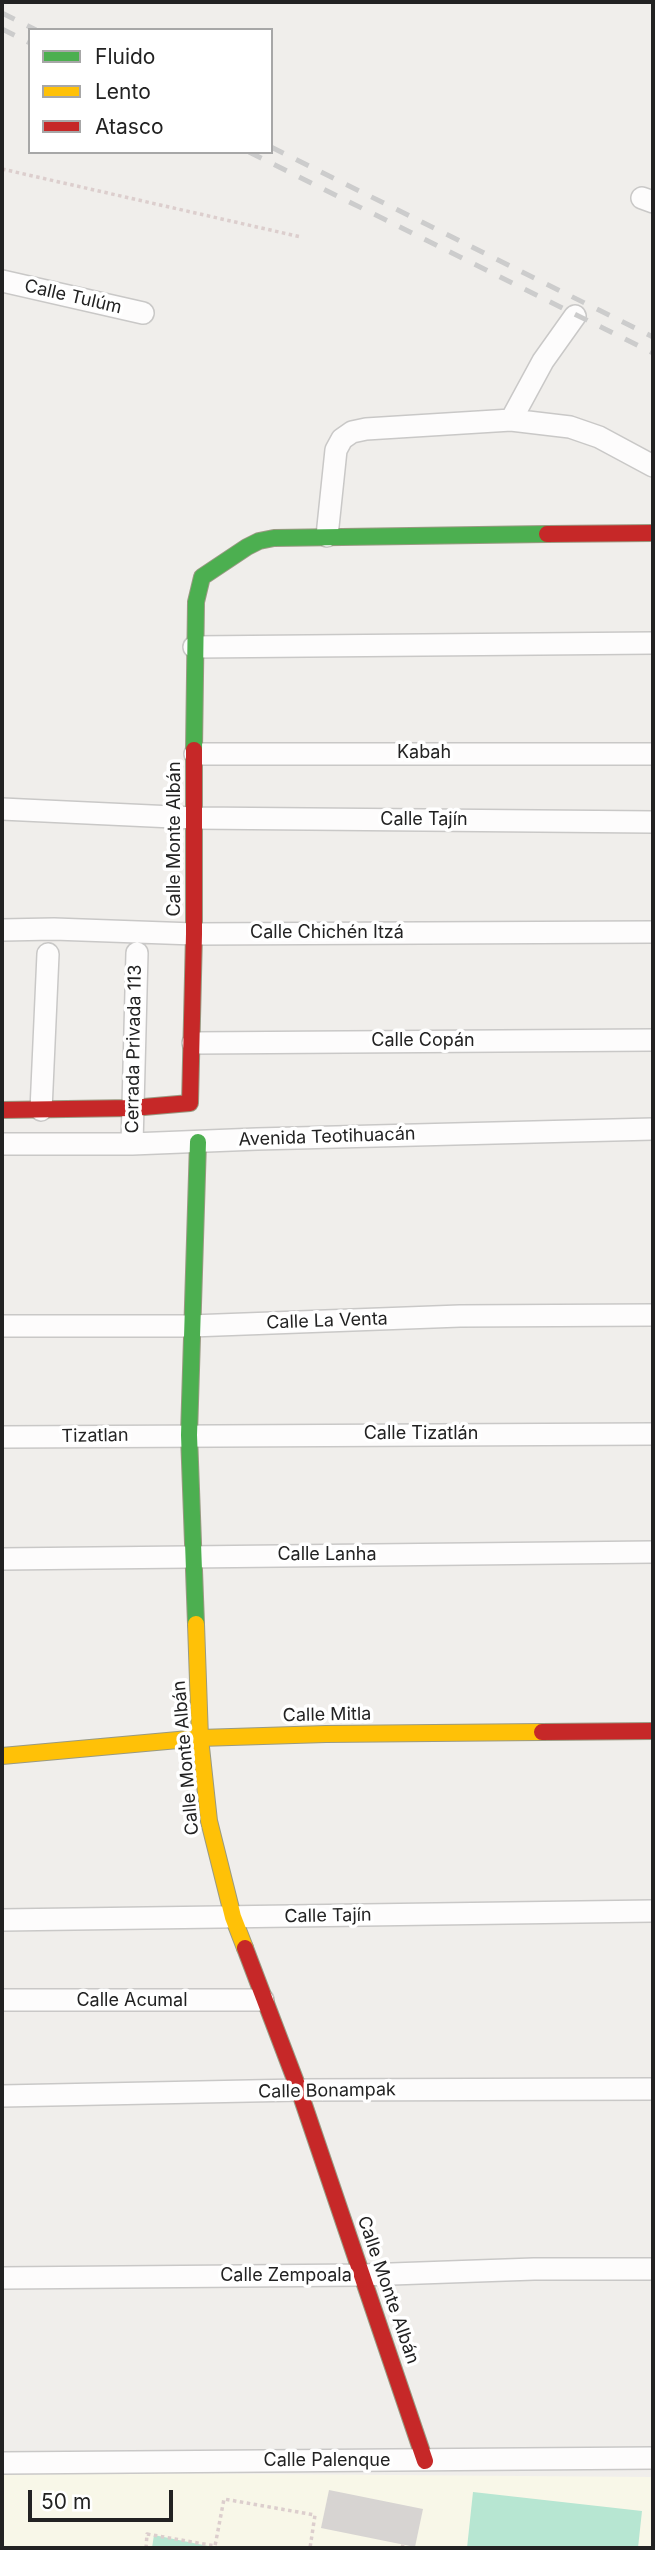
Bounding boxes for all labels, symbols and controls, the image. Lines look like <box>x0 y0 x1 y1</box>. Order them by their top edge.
legend <box>28 28 273 154</box>
text: Fluido <box>95 44 155 69</box>
text: Lento <box>95 79 151 104</box>
text: Atasco <box>95 114 164 139</box>
street label: Calle Tulúm <box>22 275 124 319</box>
street label: Kabah <box>397 742 451 764</box>
street label: Calle Monte Albán <box>164 761 186 917</box>
street label: Calle Tajín <box>380 809 468 831</box>
street label: Calle Chichén Itzá <box>250 922 404 944</box>
street label: Cerrada Privada 113 <box>122 964 146 1134</box>
street label: Calle Copán <box>371 1030 475 1052</box>
street label: Avenida Teotihuacán <box>238 1123 416 1151</box>
street label: Calle La Venta <box>266 1308 388 1334</box>
street label: Calle Tizatlán <box>364 1423 478 1445</box>
street label: Tizatlan <box>61 1425 129 1447</box>
street label: Calle Lanha <box>277 1544 377 1566</box>
street label: Calle Monte Albán <box>168 1680 204 1836</box>
street label: Calle Mitla <box>283 1703 371 1727</box>
street label: Calle Tajín <box>284 1904 372 1928</box>
street label: Calle Acumal <box>76 1990 188 2012</box>
street label: Calle Bonampak <box>258 2079 396 2103</box>
street label: Calle Monte Albán <box>353 2213 423 2367</box>
street label: Calle Zempoala <box>220 2265 352 2287</box>
street label: Calle Palenque <box>264 2450 390 2472</box>
scale bar <box>32 2476 177 2520</box>
text: 50 m <box>41 2489 91 2514</box>

